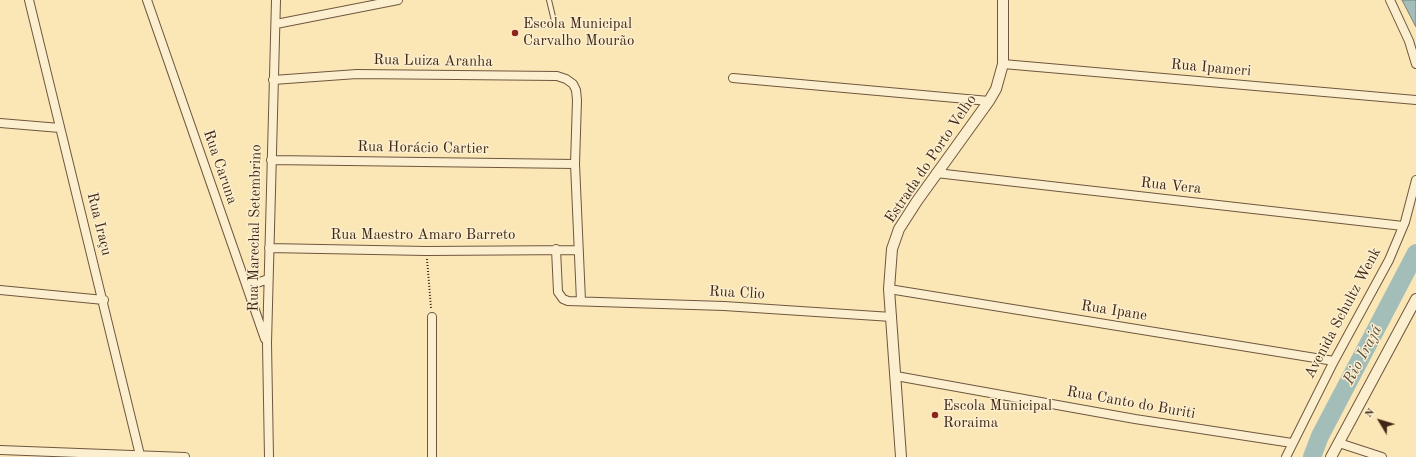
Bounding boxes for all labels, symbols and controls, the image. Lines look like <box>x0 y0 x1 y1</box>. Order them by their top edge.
place label: Escola Municipal Carvalho Mourão <box>523 15 634 50</box>
marker: Escola Municipal Carvalho Mourão <box>510 28 520 38</box>
street label: Rua Luiza Aranha <box>373 51 493 71</box>
street label: Rua Ipameri <box>1170 56 1252 80</box>
street label: Estrada do Porto Velho <box>881 91 981 227</box>
street label: Rua Caruna <box>199 127 241 207</box>
street label: Rua Horácio Cartier <box>357 138 489 158</box>
street label: Rua Marechal Setembrino <box>245 144 265 312</box>
street label: Rua Vera <box>1140 174 1202 198</box>
street label: Rua Iraçu <box>82 191 116 257</box>
street label: Rua Maestro Amaro Barreto <box>330 226 516 244</box>
street label: Avenida Schultz Wenk <box>1301 244 1385 382</box>
street label: Rua Clio <box>709 283 765 303</box>
street label: Rua Ipane <box>1080 297 1148 325</box>
water label: Rio Irajá <box>1339 322 1387 388</box>
street label: Rua Canto do Buriti <box>1065 383 1197 423</box>
place label: Escola Municipal Roraima <box>943 397 1052 432</box>
north arrow <box>1360 401 1400 441</box>
text: N <box>1363 407 1377 420</box>
marker: Escola Municipal Roraima <box>930 410 940 420</box>

